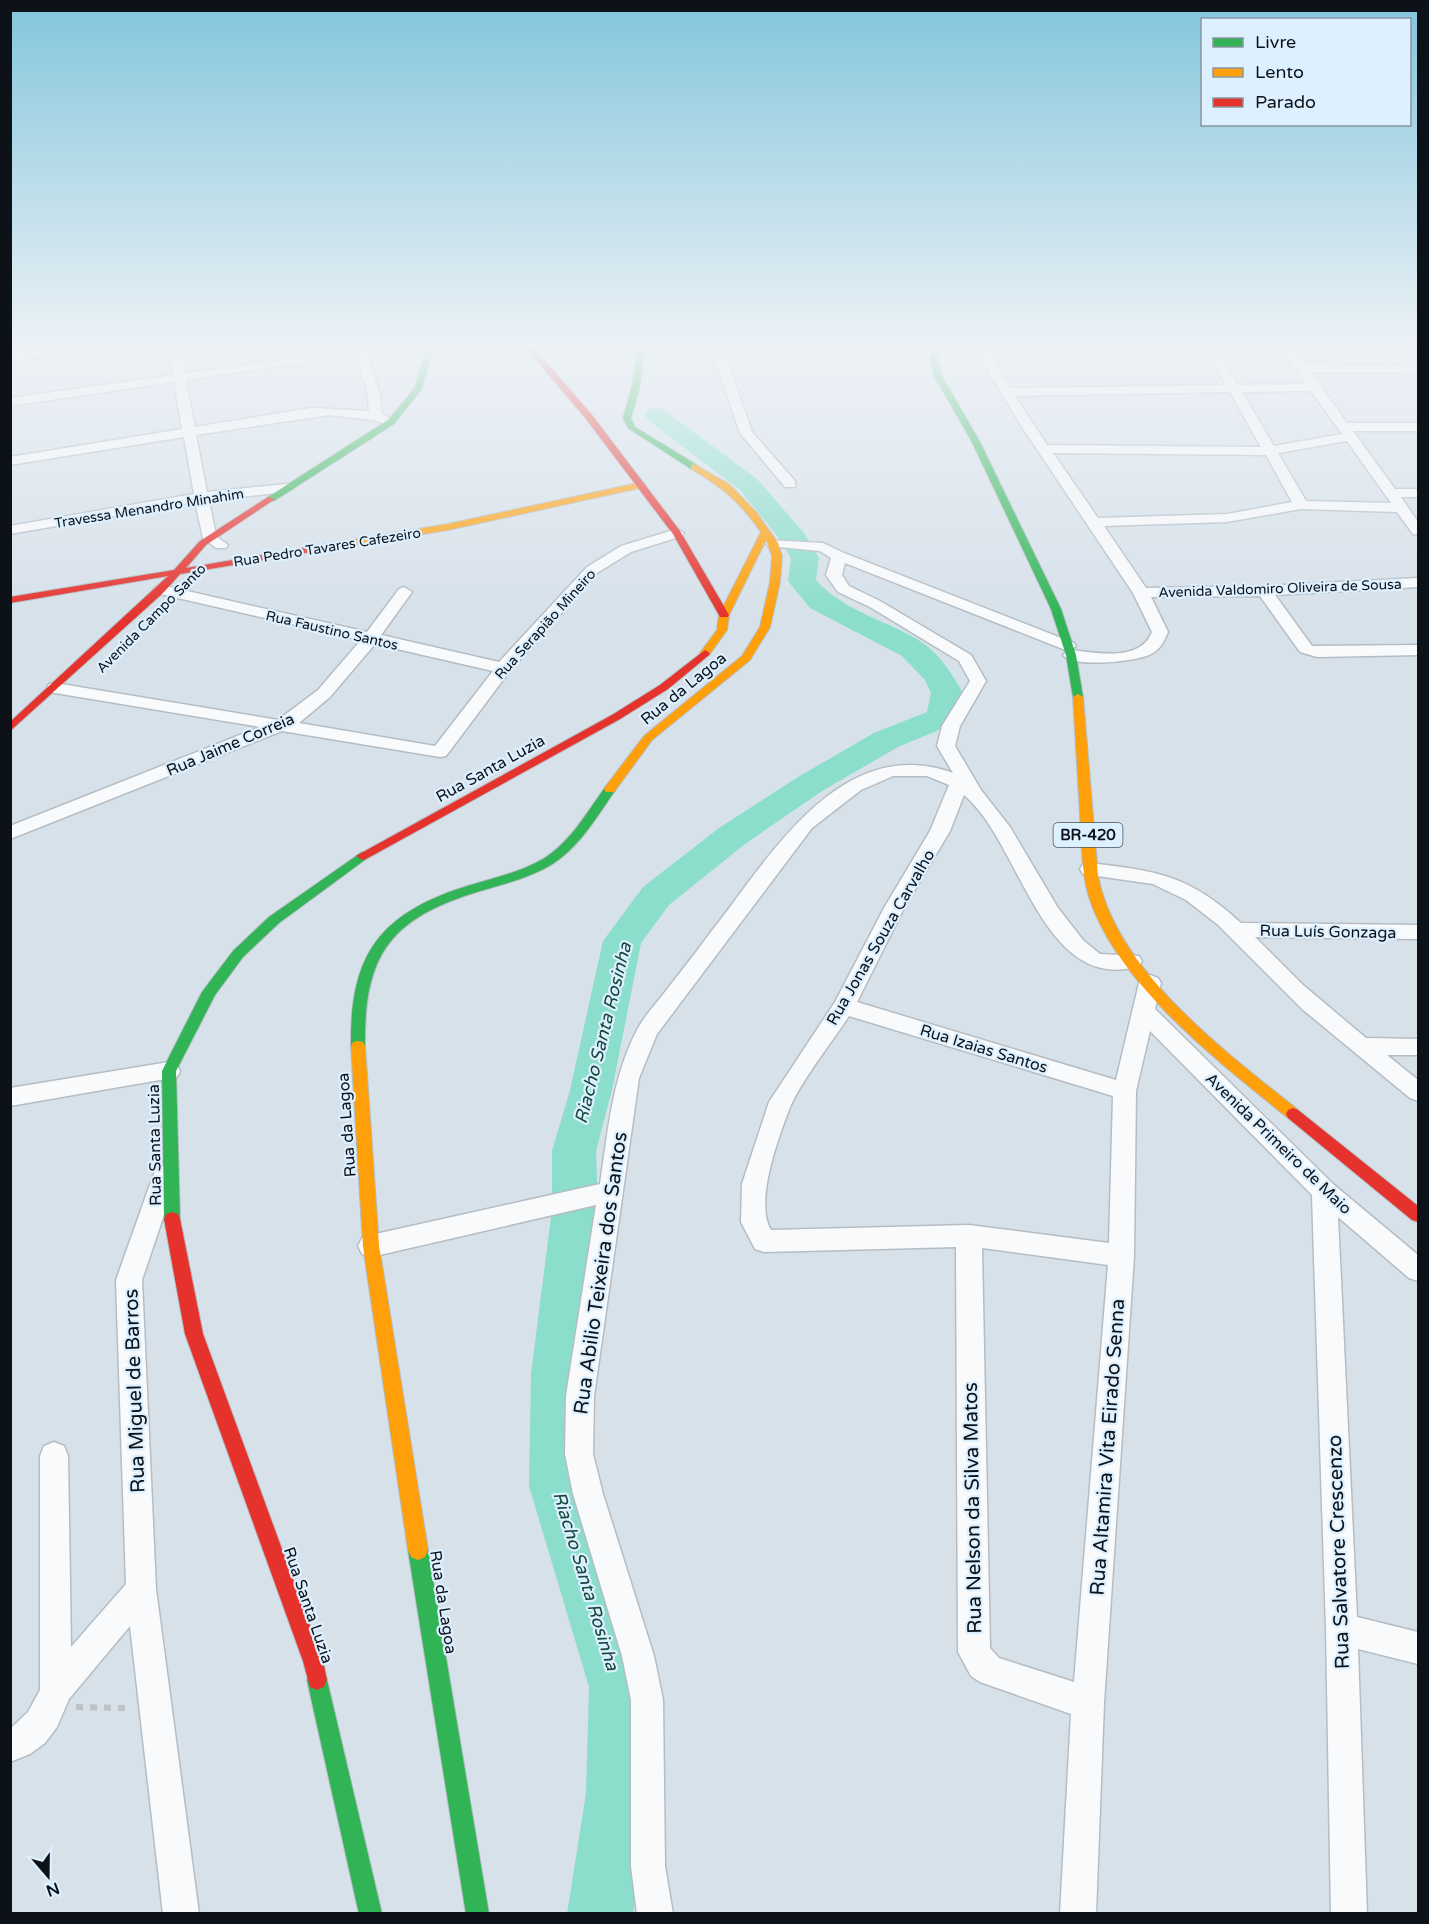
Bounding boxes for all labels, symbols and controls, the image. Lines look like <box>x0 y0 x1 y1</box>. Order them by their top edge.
legend <box>1201 18 1411 126</box>
text: Livre <box>1255 31 1296 53</box>
text: Lento <box>1255 61 1304 83</box>
text: Parado <box>1255 91 1316 113</box>
street label: Travessa Menandro Minahim <box>53 485 245 532</box>
street label: Rua Pedro Tavares Cafezeiro <box>232 524 422 571</box>
street label: Avenida Campo Santo <box>93 560 210 677</box>
street label: Rua Serapião Mineiro <box>491 566 599 683</box>
street label: Avenida Valdomiro Oliveira de Sousa <box>1158 576 1402 601</box>
street label: Rua Faustino Santos <box>264 607 400 654</box>
street label: Rua da Lagoa <box>637 648 731 729</box>
street label: Rua Jaime Correia <box>163 709 297 781</box>
street label: Rua Santa Luzia <box>432 731 549 807</box>
road number: BR-420 <box>1054 823 1122 847</box>
street label: Rua Jonas Souza Carvalho <box>822 846 939 1029</box>
street label: Rua Luís Gonzaga <box>1259 921 1397 943</box>
water label: Riacho Santa Rosinha <box>570 939 636 1126</box>
street label: Rua Izaias Santos <box>917 1020 1050 1078</box>
street label: Avenida Primeiro de Maio <box>1201 1069 1356 1219</box>
street label: Rua da Lagoa <box>333 1072 361 1178</box>
street label: Rua Santa Luzia <box>144 1084 166 1206</box>
street label: Rua Abilio Teixeira dos Santos <box>569 1130 633 1416</box>
street label: Rua Miguel de Barros <box>119 1288 151 1493</box>
street label: Rua Altamira Vita Eirado Senna <box>1086 1298 1130 1596</box>
street label: Rua Nelson da Silva Matos <box>959 1382 987 1634</box>
street label: Rua Salvatore Crescenzo <box>1323 1434 1355 1670</box>
water label: Riacho Santa Rosinha <box>548 1489 624 1674</box>
street label: Rua Santa Luzia <box>279 1544 337 1666</box>
street label: Rua da Lagoa <box>425 1549 461 1655</box>
north arrow <box>18 1846 78 1906</box>
text: N <box>43 1878 62 1901</box>

